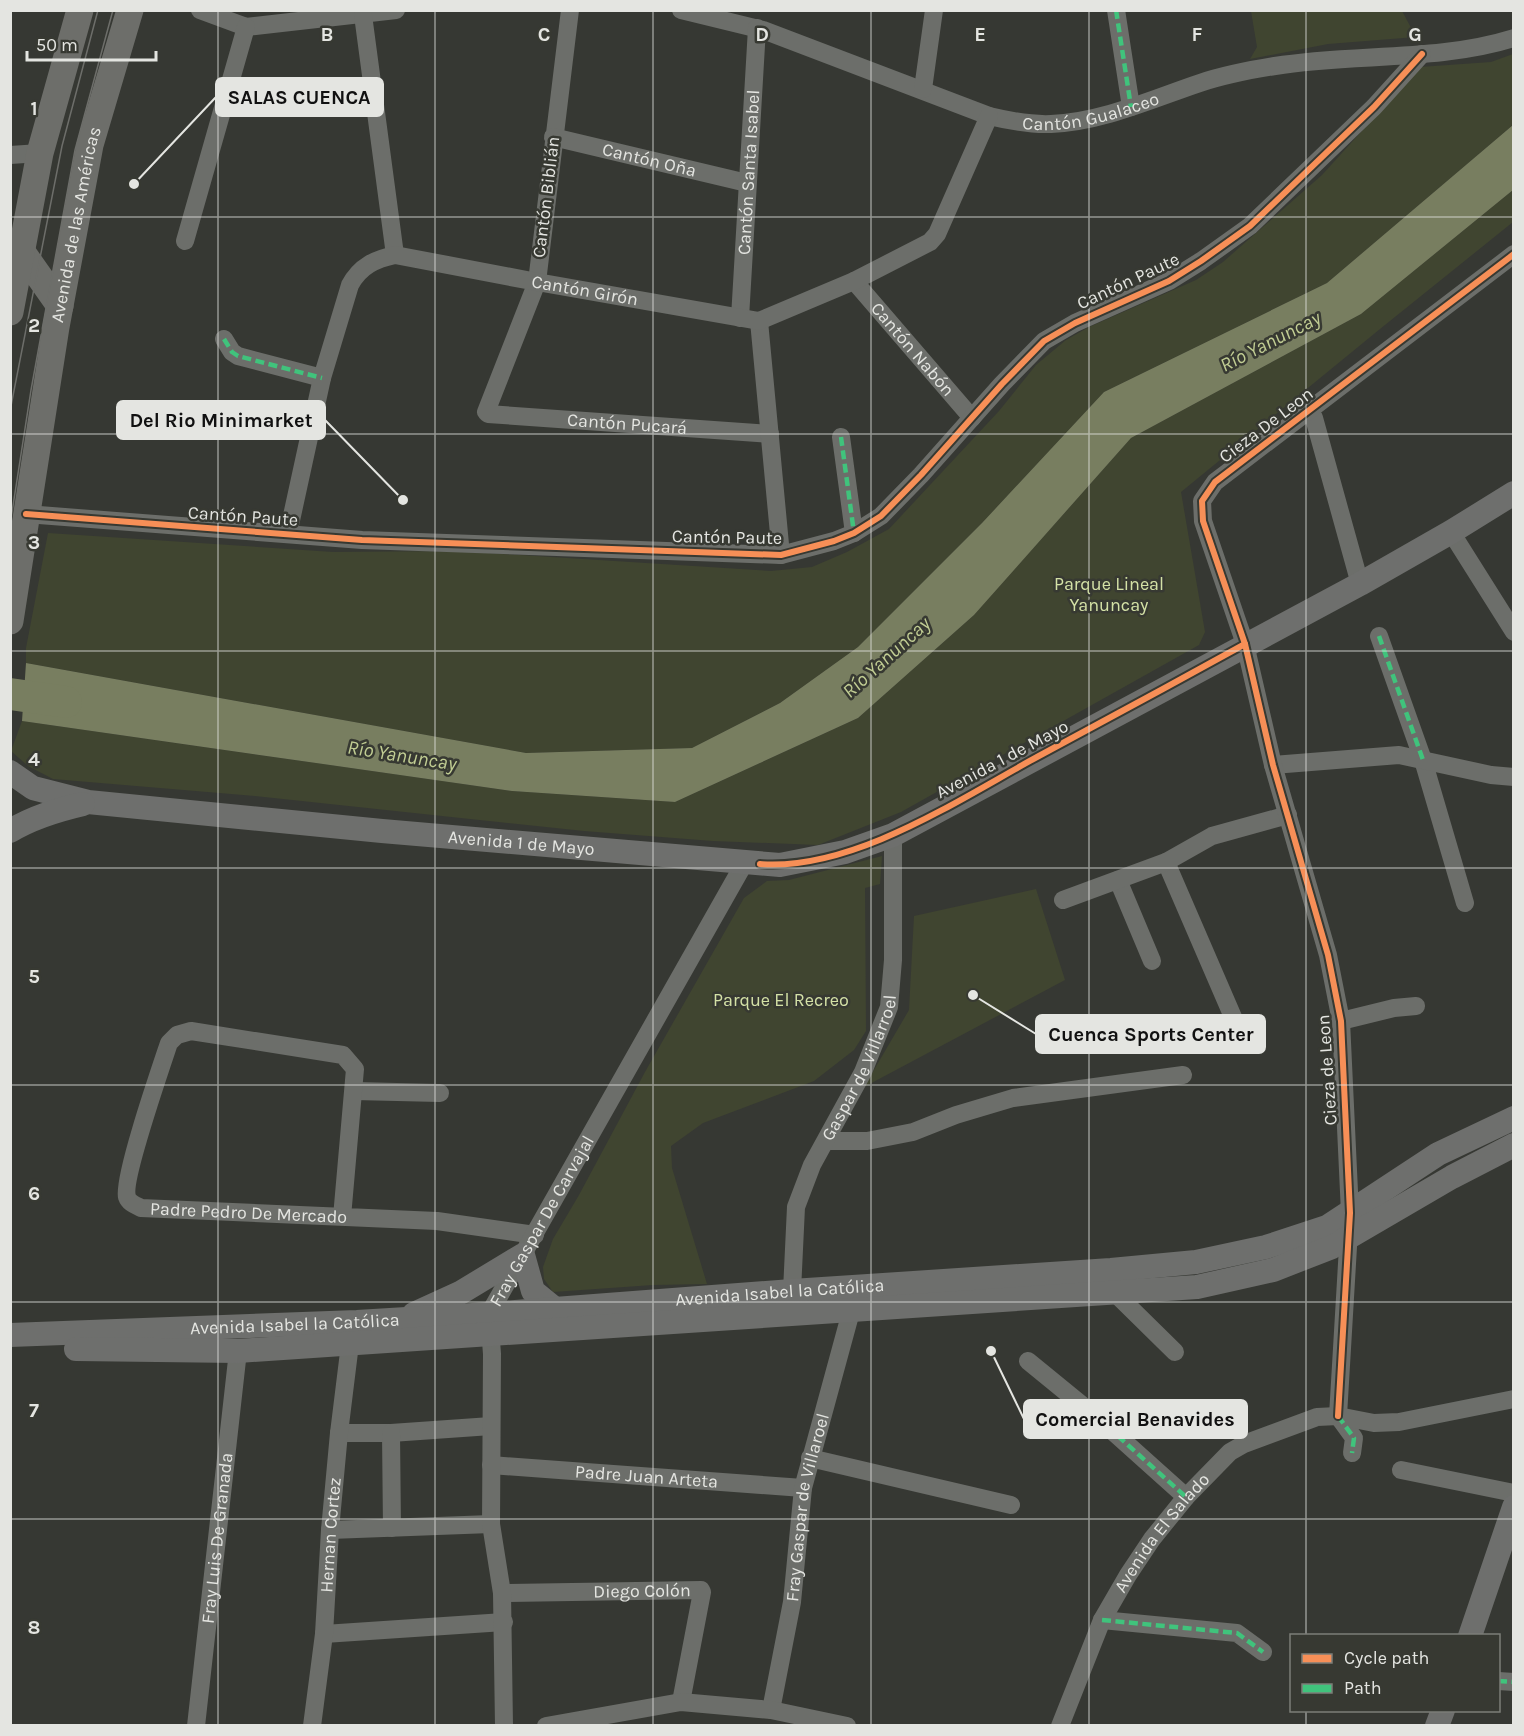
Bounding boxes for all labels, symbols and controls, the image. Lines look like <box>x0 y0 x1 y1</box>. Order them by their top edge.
text: B <box>321 23 333 46</box>
text: C <box>538 23 550 46</box>
text: D <box>755 23 769 46</box>
text: E <box>974 23 986 46</box>
text: F <box>1192 23 1203 46</box>
text: G <box>1408 23 1422 46</box>
scale bar <box>27 24 156 62</box>
text: 50 m <box>36 34 78 56</box>
callout: SALAS CUENCA <box>216 78 383 116</box>
text: SALAS CUENCA <box>227 86 371 109</box>
street label: Cantón Gualaceo <box>1021 87 1162 135</box>
street label: Cantón Santa Isabel <box>733 89 764 256</box>
text: 1 <box>30 97 38 120</box>
street label: Avenida de las Américas <box>46 124 106 324</box>
street label: Cantón Biblián <box>528 135 564 259</box>
street label: Cantón Oña <box>600 138 699 182</box>
street label: Cantón Paute <box>1073 248 1183 314</box>
street label: Cantón Girón <box>530 270 640 311</box>
street label: Cantón Nabón <box>866 298 959 401</box>
water label: Río Yanuncay <box>1216 306 1326 377</box>
text: 2 <box>28 314 40 337</box>
street label: Cieza De Leon <box>1215 382 1317 468</box>
callout: Del Rio Minimarket <box>117 401 325 439</box>
text: Del Rio Minimarket <box>129 409 313 432</box>
street label: Cantón Pucará <box>566 409 688 439</box>
street label: Cantón Paute <box>187 501 299 531</box>
street label: Cantón Paute <box>672 525 782 549</box>
text: 3 <box>28 531 40 554</box>
park label: Parque Lineal Yanuncay <box>1054 573 1164 616</box>
water label: Río Yanuncay <box>838 611 936 703</box>
street label: Avenida 1 de Mayo <box>932 715 1072 803</box>
water label: Río Yanuncay <box>346 736 459 776</box>
text: 4 <box>28 748 40 771</box>
street label: Avenida 1 de Mayo <box>447 826 596 860</box>
text: 5 <box>28 965 40 988</box>
park label: Parque El Recreo <box>713 989 849 1011</box>
street label: Gaspar de Villarroel <box>816 994 901 1145</box>
street label: Cieza de Leon <box>1312 1014 1342 1126</box>
callout: Cuenca Sports Center <box>1036 1015 1265 1053</box>
text: Cuenca Sports Center <box>1048 1023 1254 1046</box>
street label: Fray Gaspar De Carvajal <box>485 1131 599 1310</box>
text: 6 <box>28 1182 40 1205</box>
street label: Padre Pedro De Mercado <box>150 1197 348 1228</box>
street label: Avenida Isabel la Católica <box>674 1274 885 1311</box>
street label: Avenida Isabel la Católica <box>190 1308 400 1339</box>
text: 7 <box>29 1399 39 1422</box>
callout: Comercial Benavides <box>1024 1400 1247 1438</box>
text: Comercial Benavides <box>1035 1408 1235 1431</box>
street label: Fray Gaspar de Villaroel <box>781 1411 834 1603</box>
street label: Fray Luis De Granada <box>197 1452 238 1625</box>
street label: Padre Juan Arteta <box>574 1460 719 1493</box>
street label: Avenida El Salado <box>1109 1468 1214 1597</box>
street label: Hernan Cortez <box>315 1476 346 1593</box>
street label: Diego Colón <box>593 1579 691 1603</box>
text: 8 <box>28 1616 40 1639</box>
legend <box>1290 1634 1500 1712</box>
text: Cycle path <box>1344 1647 1429 1669</box>
text: Path <box>1344 1677 1382 1699</box>

